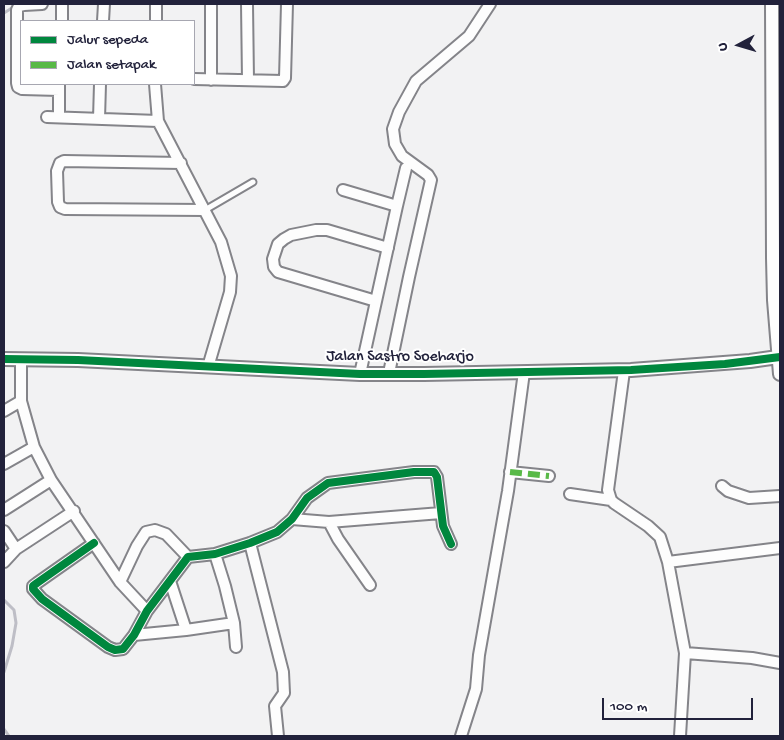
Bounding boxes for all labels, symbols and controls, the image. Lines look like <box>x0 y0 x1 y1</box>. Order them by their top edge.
legend <box>20 20 195 85</box>
north arrow <box>714 20 764 70</box>
text: Jalur sepeda <box>67 31 148 49</box>
text: U <box>715 42 732 52</box>
text: Jalan setapak <box>67 56 156 74</box>
street label: Jalan Sastro Soeharjo <box>326 348 474 368</box>
scale bar <box>604 688 755 720</box>
text: 100 m <box>610 698 647 716</box>

